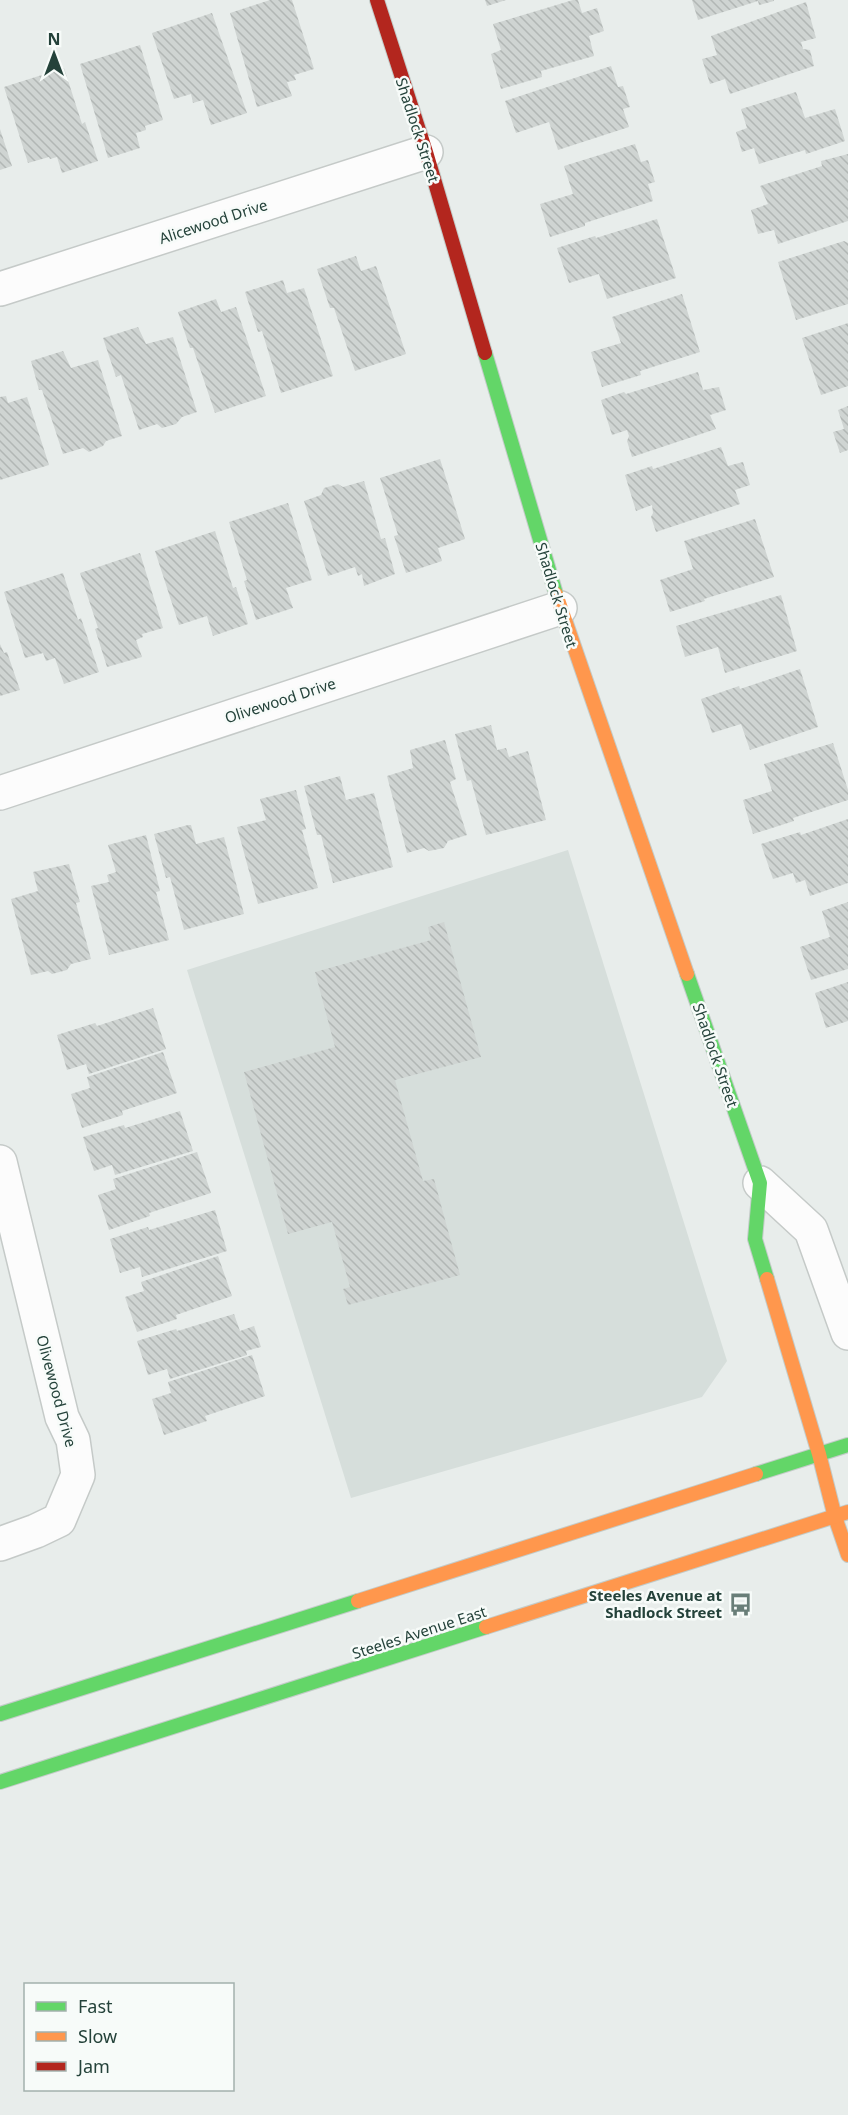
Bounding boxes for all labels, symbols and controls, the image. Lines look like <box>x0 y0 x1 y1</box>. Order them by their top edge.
north arrow <box>24 24 84 84</box>
text: N <box>47 28 61 50</box>
street label: Shadlock Street <box>392 75 445 186</box>
street label: Alicewood Drive <box>156 194 270 248</box>
street label: Shadlock Street <box>531 540 583 651</box>
street label: Olivewood Drive <box>222 673 338 727</box>
street label: Shadlock Street <box>689 1000 743 1110</box>
street label: Olivewood Drive <box>32 1333 82 1449</box>
place label: Steeles Avenue at Shadlock Street <box>589 1585 722 1622</box>
bus stop icon: Steeles Avenue at Shadlock Street <box>727 1591 753 1617</box>
street label: Steeles Avenue East <box>349 1601 489 1663</box>
legend <box>24 1983 234 2091</box>
text: Fast <box>78 1994 113 2018</box>
text: Slow <box>78 2024 117 2048</box>
text: Jam <box>76 2054 110 2078</box>

